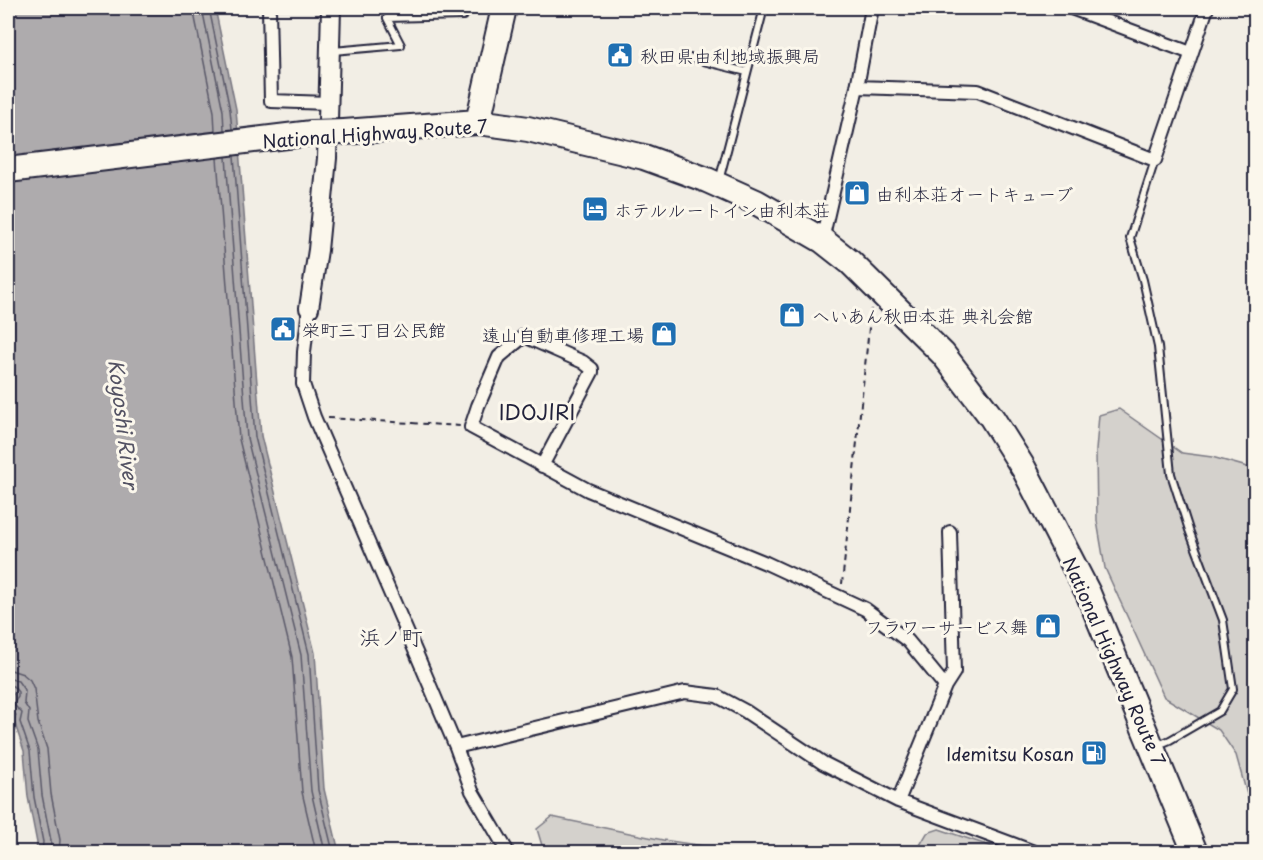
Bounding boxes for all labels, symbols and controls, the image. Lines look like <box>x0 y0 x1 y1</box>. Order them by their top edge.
public building icon: 秋田県由利地域振興局 <box>605 40 635 70</box>
place label: 秋田県由利地域振興局 <box>640 42 820 69</box>
street label: National Highway Route 7 <box>262 112 488 154</box>
shop icon: 由利本荘オートキューブ <box>842 178 872 208</box>
place label: 由利本荘オートキューブ <box>876 180 1073 207</box>
hotel icon: ホテルルートイン由利本荘 <box>580 194 610 224</box>
place label: ホテルルートイン由利本荘 <box>614 196 830 223</box>
shop icon: へいあん秋田本荘 典礼会館 <box>777 300 807 330</box>
place label: へいあん秋田本荘 典礼会館 <box>812 302 1033 329</box>
public building icon: 栄町三丁目公民館 <box>268 314 298 344</box>
place label: 栄町三丁目公民館 <box>302 316 446 343</box>
shop icon: 遠山自動車修理工場 <box>649 319 679 349</box>
place label: 遠山自動車修理工場 <box>482 321 644 348</box>
water label: Koyoshi River <box>101 358 147 493</box>
district label: IDOJIRI <box>499 395 575 427</box>
street label: National Highway Route 7 <box>1057 553 1173 769</box>
shop icon: フラワーサービス舞 <box>1033 611 1063 641</box>
place label: フラワーサービス舞 <box>865 613 1028 640</box>
district label: 浜ノ町 <box>360 620 423 652</box>
fuel station icon: Idemitsu Kosan <box>1079 738 1109 768</box>
place label: Idemitsu Kosan <box>946 740 1074 767</box>

